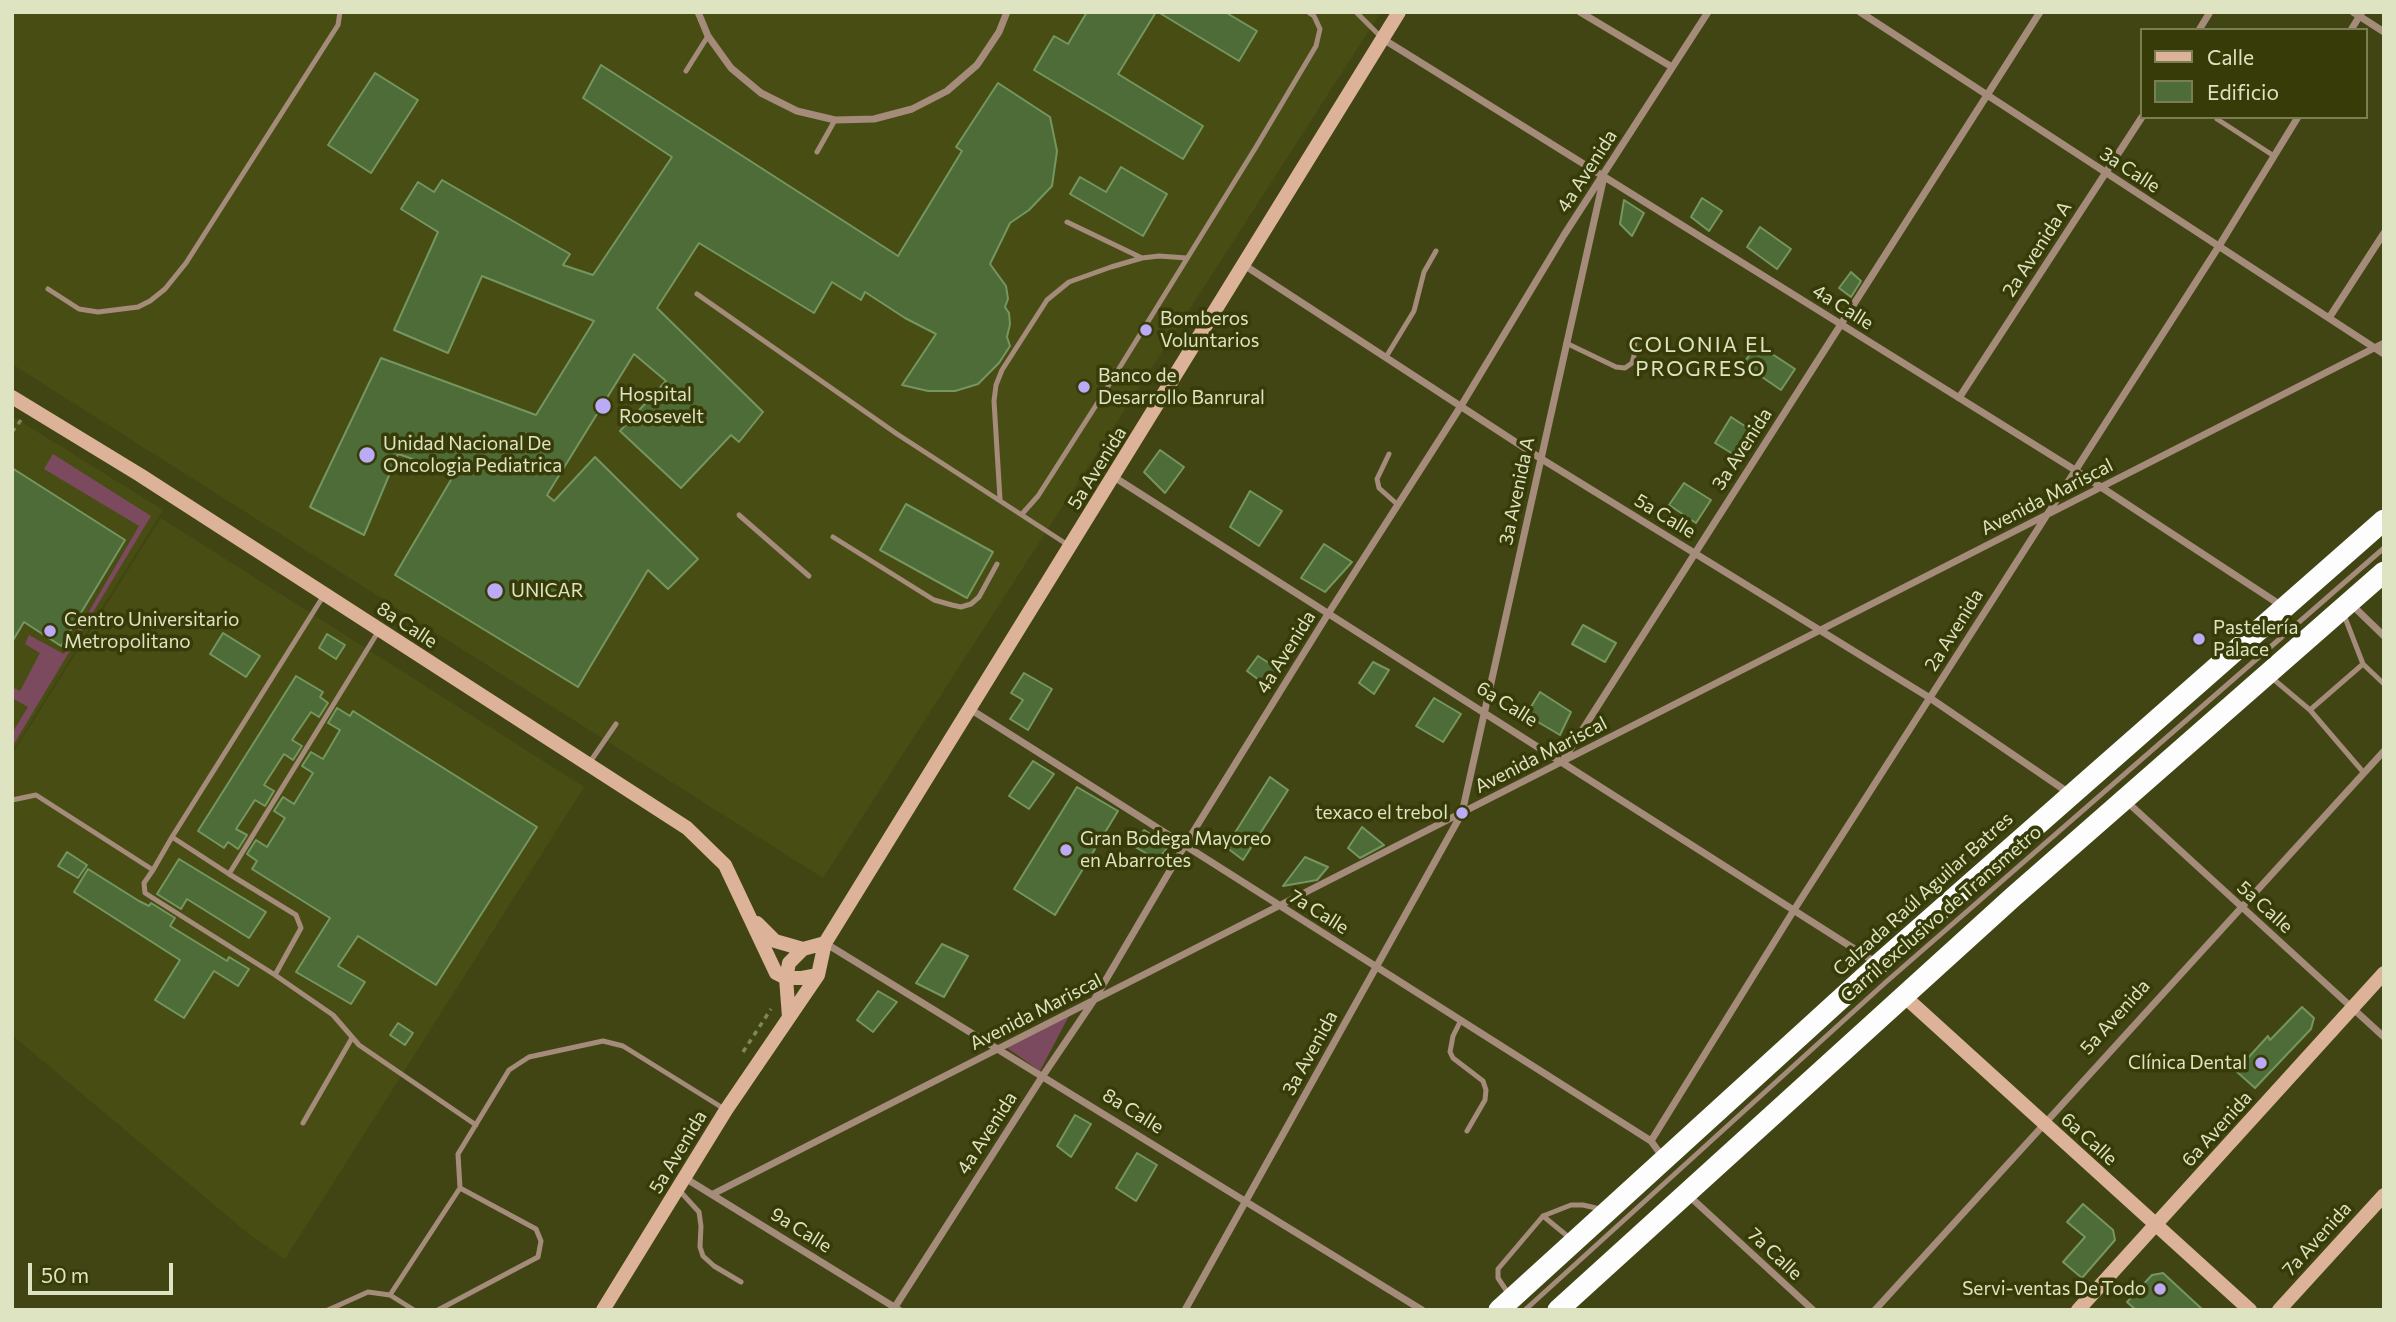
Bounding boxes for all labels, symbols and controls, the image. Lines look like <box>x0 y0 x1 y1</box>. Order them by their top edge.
legend <box>2140 28 2368 119</box>
text: Calle <box>2207 44 2254 69</box>
text: Edificio <box>2207 79 2279 104</box>
street label: 4a Avenida <box>1552 126 1622 216</box>
street label: 3a Calle <box>2096 142 2164 198</box>
street label: 2a Avenida A <box>1998 197 2076 301</box>
street label: 4a Calle <box>1808 279 1878 335</box>
place label: Bomberos Voluntarios <box>1160 308 1259 352</box>
marker: Bomberos Voluntarios <box>1138 322 1154 338</box>
district label: COLONIA EL PROGRESO <box>1630 332 1772 382</box>
place label: Banco de Desarrollo Banrural <box>1098 365 1265 409</box>
marker: Banco de Desarrollo Banrural <box>1076 379 1092 395</box>
place label: Hospital Roosevelt <box>619 384 704 428</box>
marker: Hospital Roosevelt <box>593 396 613 416</box>
street label: 3a Avenida <box>1707 404 1777 494</box>
street label: 5a Avenida <box>1063 423 1131 513</box>
place label: Unidad Nacional De Oncologia Pediatrica <box>383 433 562 477</box>
street label: 3a Avenida A <box>1494 435 1540 547</box>
marker: Unidad Nacional De Oncologia Pediatrica <box>357 445 377 465</box>
street label: Avenida Mariscal <box>1977 454 2117 540</box>
street label: 5a Calle <box>1630 489 1700 543</box>
place label: UNICAR <box>511 580 583 602</box>
marker: UNICAR <box>485 581 505 601</box>
street label: 2a Avenida <box>1920 585 1988 675</box>
street label: 8a Calle <box>372 597 442 653</box>
street label: 4a Avenida <box>1252 606 1320 698</box>
place label: Centro Universitario Metropolitano <box>64 609 239 653</box>
place label: Pastelería Palace <box>2213 617 2298 661</box>
marker: Centro Universitario Metropolitano <box>42 623 58 639</box>
marker: Pastelería Palace <box>2191 631 2207 647</box>
street label: 6a Calle <box>1472 676 1542 732</box>
street label: Avenida Mariscal <box>1471 712 1611 798</box>
place label: texaco el trebol <box>1315 802 1448 824</box>
marker: texaco el trebol <box>1454 805 1470 821</box>
street label: Calzada Raúl Aguilar Batres <box>1829 807 2017 981</box>
street label: Carril exclusivo de Transmetro <box>1836 820 2046 1008</box>
place label: Gran Bodega Mayoreo en Abarrotes <box>1080 828 1271 872</box>
marker: Gran Bodega Mayoreo en Abarrotes <box>1058 842 1074 858</box>
street label: 5a Calle <box>2232 876 2298 938</box>
street label: 7a Calle <box>1285 885 1353 939</box>
street label: Avenida Mariscal <box>966 969 1106 1055</box>
street label: 5a Avenida <box>2075 975 2155 1059</box>
street label: 3a Avenida <box>1278 1007 1342 1099</box>
place label: Clínica Dental <box>2128 1052 2247 1074</box>
marker: Clínica Dental <box>2253 1055 2269 1071</box>
street label: 8a Calle <box>1098 1083 1168 1139</box>
street label: 6a Avenida <box>2177 1087 2257 1171</box>
street label: 4a Avenida <box>952 1088 1022 1178</box>
street label: 5a Avenida <box>644 1106 712 1198</box>
street label: 6a Calle <box>2056 1108 2122 1170</box>
street label: 7a Avenida <box>2278 1197 2356 1281</box>
street label: 9a Calle <box>766 1202 836 1258</box>
street label: 7a Calle <box>1743 1223 1807 1285</box>
scale bar <box>32 1248 177 1292</box>
text: 50 m <box>41 1262 89 1287</box>
place label: Servi-ventas De Todo <box>1962 1278 2146 1300</box>
marker: Servi-ventas De Todo <box>2152 1281 2168 1297</box>

